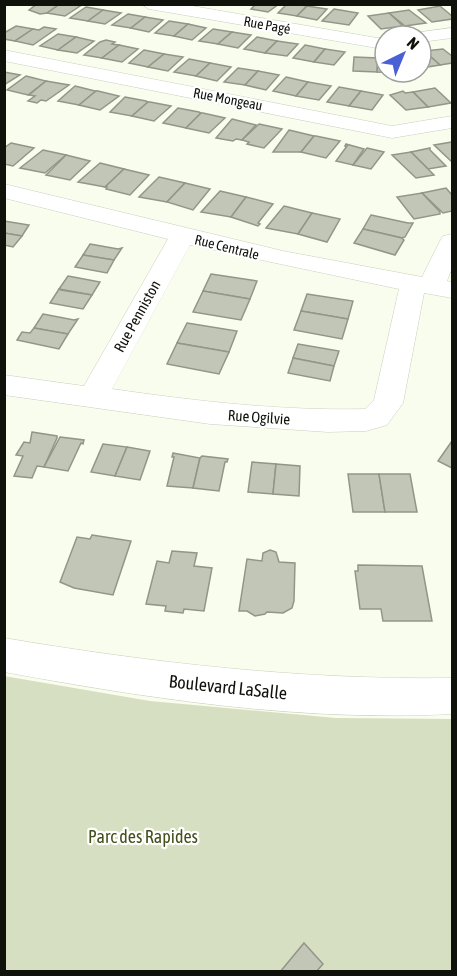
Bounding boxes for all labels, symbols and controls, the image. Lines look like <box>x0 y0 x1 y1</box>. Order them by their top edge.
street label: Rue Pagé <box>242 13 292 37</box>
north arrow <box>373 24 433 84</box>
text: N <box>404 33 423 53</box>
street label: Rue Mongeau <box>192 84 264 114</box>
street label: Rue Centrale <box>193 231 261 263</box>
street label: Rue Penniston <box>110 277 164 355</box>
street label: Rue Ogilvie <box>227 406 291 428</box>
street label: Boulevard LaSalle <box>168 670 288 704</box>
park label: Parc des Rapides <box>88 826 198 847</box>

